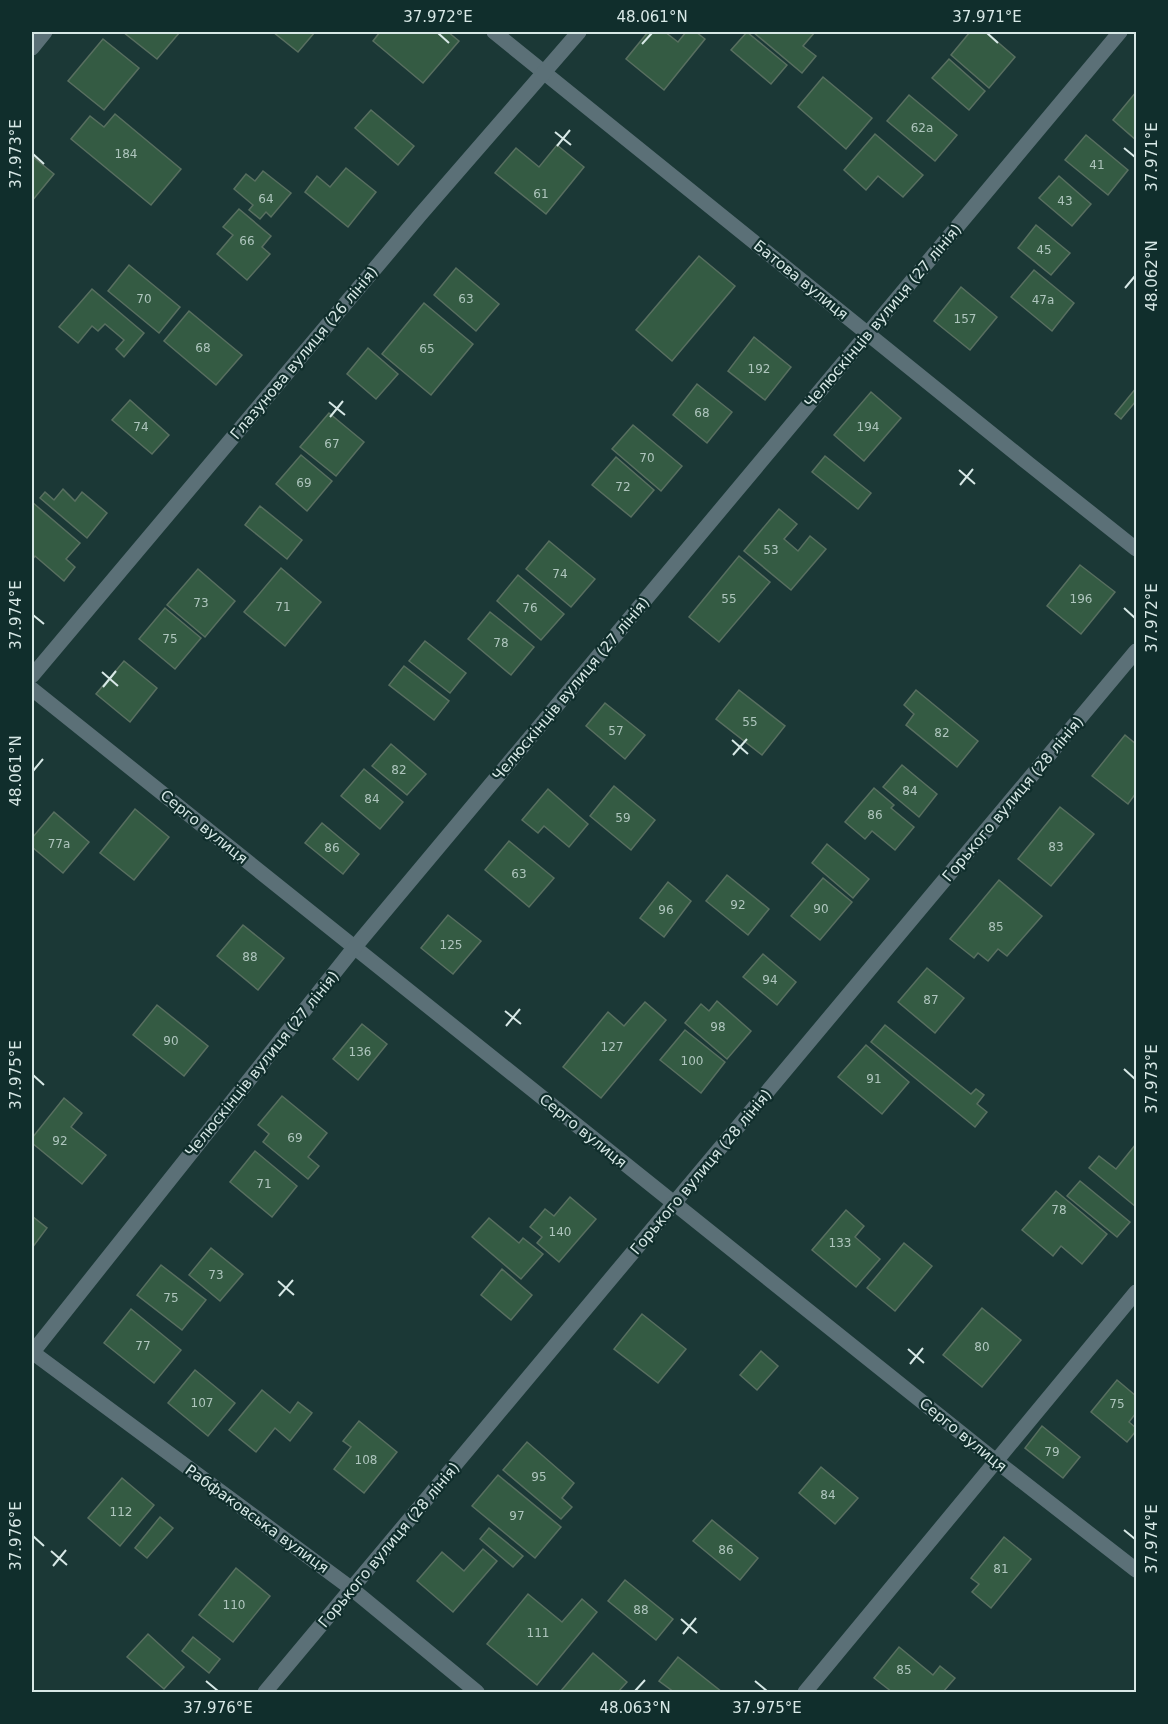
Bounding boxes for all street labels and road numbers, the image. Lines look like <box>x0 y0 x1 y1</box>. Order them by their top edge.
street label: Челюскінців вулиця (27 лiнiя) <box>801 220 965 412</box>
street label: Батова вулиця <box>750 236 852 324</box>
street label: Глазунова вулиця (26 лiнiя) <box>226 263 382 443</box>
street label: Челюскінців вулиця (27 лiнiя) <box>489 593 653 785</box>
street label: Горького вулиця (28 лiнiя) <box>939 713 1087 885</box>
street label: Серго вулиця <box>157 786 251 868</box>
street label: Челюскінців вулиця (27 лiнiя) <box>181 967 343 1161</box>
street label: Горького вулиця (28 лiнiя) <box>627 1086 775 1258</box>
street label: Серго вулиця <box>536 1090 630 1172</box>
street label: Серго вулиця <box>916 1394 1010 1476</box>
street label: Горького вулиця (28 лiнiя) <box>315 1459 463 1631</box>
street label: Рабфаковська вулиця <box>182 1461 332 1577</box>

